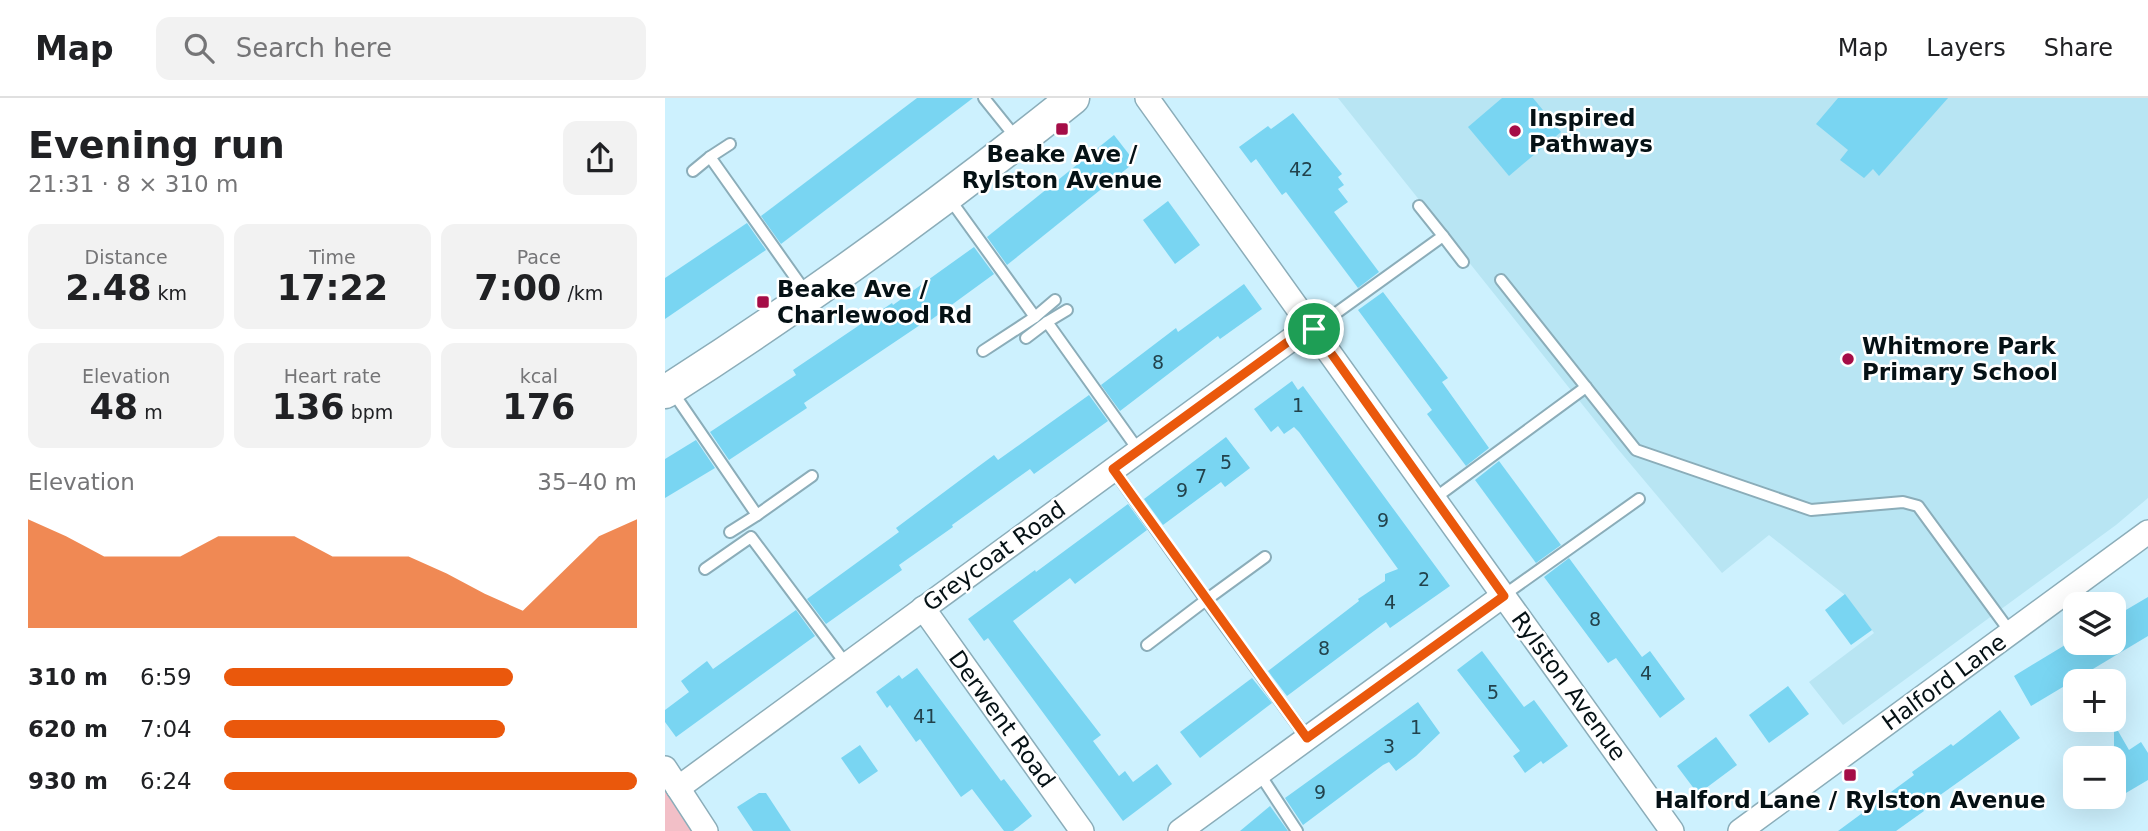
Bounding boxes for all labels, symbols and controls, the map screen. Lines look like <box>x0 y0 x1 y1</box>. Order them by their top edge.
search box <box>156 17 646 80</box>
text: Map <box>35 29 114 68</box>
icon: search <box>180 29 218 67</box>
text: Search here <box>236 33 392 63</box>
text: Map <box>1838 34 1888 62</box>
text: Layers <box>1926 34 2006 62</box>
text: Share <box>2044 34 2113 62</box>
place label: Inspired Pathways <box>1529 105 1653 157</box>
button: share <box>563 121 637 195</box>
marker: Beake Ave / Rylston Avenue <box>1054 121 1070 137</box>
text: Evening run <box>28 123 285 167</box>
marker: Inspired Pathways <box>1507 123 1523 139</box>
place label: Beake Ave / Rylston Avenue <box>962 141 1162 193</box>
house number: 42 <box>1289 158 1313 180</box>
text: 21:31 · 8 × 310 m <box>28 171 238 197</box>
text: Distance <box>85 246 168 268</box>
text: Time <box>309 246 356 268</box>
text: Pace <box>517 246 561 268</box>
text: 2.48 <box>65 268 152 308</box>
text: 17:22 <box>277 268 388 308</box>
text: 7:00 <box>474 268 561 308</box>
place label: Beake Ave / Charlewood Rd <box>777 276 972 328</box>
text: km <box>152 282 187 304</box>
text: /km <box>561 282 603 304</box>
marker: Beake Ave / Charlewood Rd <box>755 294 771 310</box>
pin <box>1284 299 1344 359</box>
icon: arrive <box>1295 310 1333 348</box>
place label: Whitmore Park Primary School <box>1862 333 2058 385</box>
house number: 8 <box>1152 351 1164 373</box>
marker: Whitmore Park Primary School <box>1840 351 1856 367</box>
text: Elevation <box>82 365 170 387</box>
text: Heart rate <box>284 365 381 387</box>
text: kcal <box>520 365 558 387</box>
text: 48 <box>90 387 138 427</box>
text: 136 <box>272 387 345 427</box>
text: 176 <box>502 387 575 427</box>
house number: 1 <box>1292 394 1304 416</box>
text: m <box>138 401 163 423</box>
text: bpm <box>345 401 393 423</box>
house number: 5 <box>1220 451 1232 473</box>
house number: 7 <box>1195 465 1207 487</box>
text: Elevation <box>28 469 135 495</box>
text: 35–40 m <box>537 469 637 495</box>
house number: 9 <box>1176 479 1188 501</box>
street label: Greycoat Road <box>918 496 1070 616</box>
house number: 9 <box>1377 509 1389 531</box>
house number: 2 <box>1418 568 1430 590</box>
house number: 4 <box>1384 591 1396 613</box>
map controls <box>2063 592 2126 809</box>
button: layers <box>2063 592 2126 655</box>
street label: Rylston Avenue <box>1506 607 1632 765</box>
house number: 8 <box>1589 608 1601 630</box>
street label: Halford Lane <box>1877 628 2011 736</box>
house number: 8 <box>1318 637 1330 659</box>
street label: Derwent Road <box>944 645 1060 793</box>
house number: 4 <box>1640 662 1652 684</box>
text: 310 m <box>28 664 108 690</box>
text: 6:59 <box>140 664 192 690</box>
button: + <box>2063 669 2126 732</box>
house number: 5 <box>1487 681 1499 703</box>
house number: 41 <box>913 705 937 727</box>
text: 620 m <box>28 716 108 742</box>
text: 7:04 <box>140 716 192 742</box>
house number: 1 <box>1410 716 1422 738</box>
house number: 3 <box>1383 735 1395 757</box>
button: − <box>2063 746 2126 809</box>
marker: Halford Lane / Rylston Avenue <box>1842 767 1858 783</box>
text: 930 m <box>28 768 108 794</box>
text: 6:24 <box>140 768 192 794</box>
house number: 9 <box>1314 781 1326 803</box>
place label: Halford Lane / Rylston Avenue <box>1654 787 2046 813</box>

